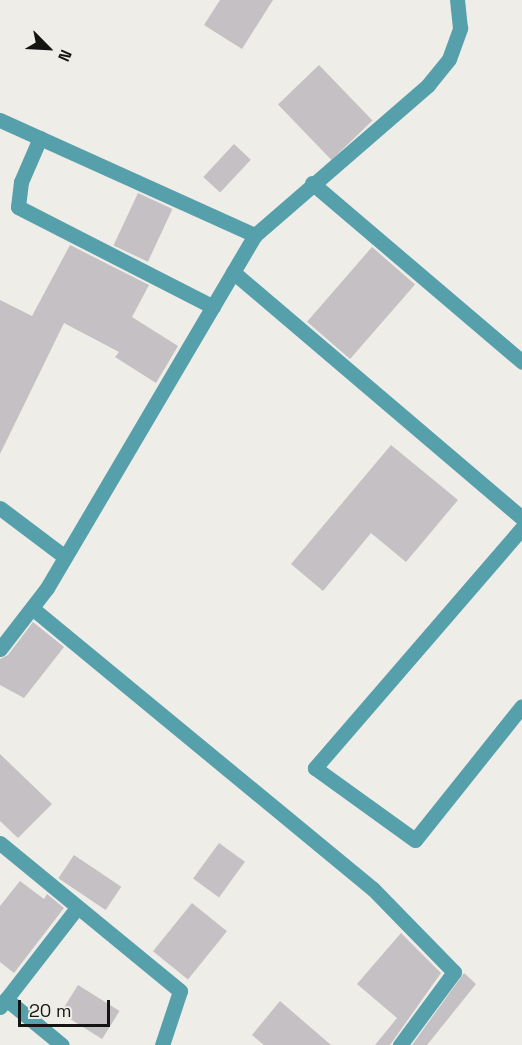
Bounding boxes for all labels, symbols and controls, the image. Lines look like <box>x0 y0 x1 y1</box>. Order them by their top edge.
north arrow <box>18 18 78 78</box>
text: N <box>53 46 77 65</box>
scale bar <box>21 988 112 1026</box>
text: 20 m <box>29 999 72 1022</box>

